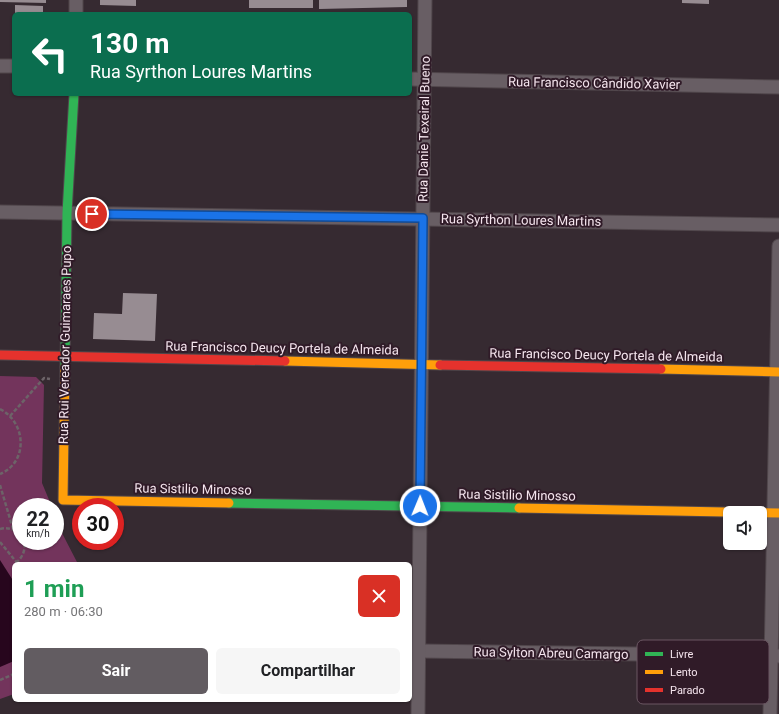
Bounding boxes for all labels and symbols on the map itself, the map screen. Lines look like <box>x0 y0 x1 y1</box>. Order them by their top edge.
street label: Rua Danie Texeiral Bueno <box>415 56 433 202</box>
street label: Rua Francisco Cândido Xavier <box>508 74 681 92</box>
pin <box>75 197 109 231</box>
street label: Rua Syrthon Loures Martins <box>441 211 602 229</box>
street label: Rua Rui Vereador Guimaraes Pupo <box>56 246 74 444</box>
street label: Rua Francisco Deucy Portela de Almeida <box>165 338 399 358</box>
street label: Rua Francisco Deucy Portela de Almeida <box>489 345 723 365</box>
street label: Rua Sistilio Minosso <box>134 480 252 498</box>
position arrow <box>399 485 441 527</box>
street label: Rua Sistilio Minosso <box>458 486 576 504</box>
speed limit sign: 30 <box>72 498 124 550</box>
legend <box>637 640 769 704</box>
street label: Rua Sylton Abreu Camargo <box>473 644 629 662</box>
text: Livre <box>670 648 694 661</box>
text: Lento <box>670 666 698 679</box>
text: Parado <box>670 684 705 697</box>

